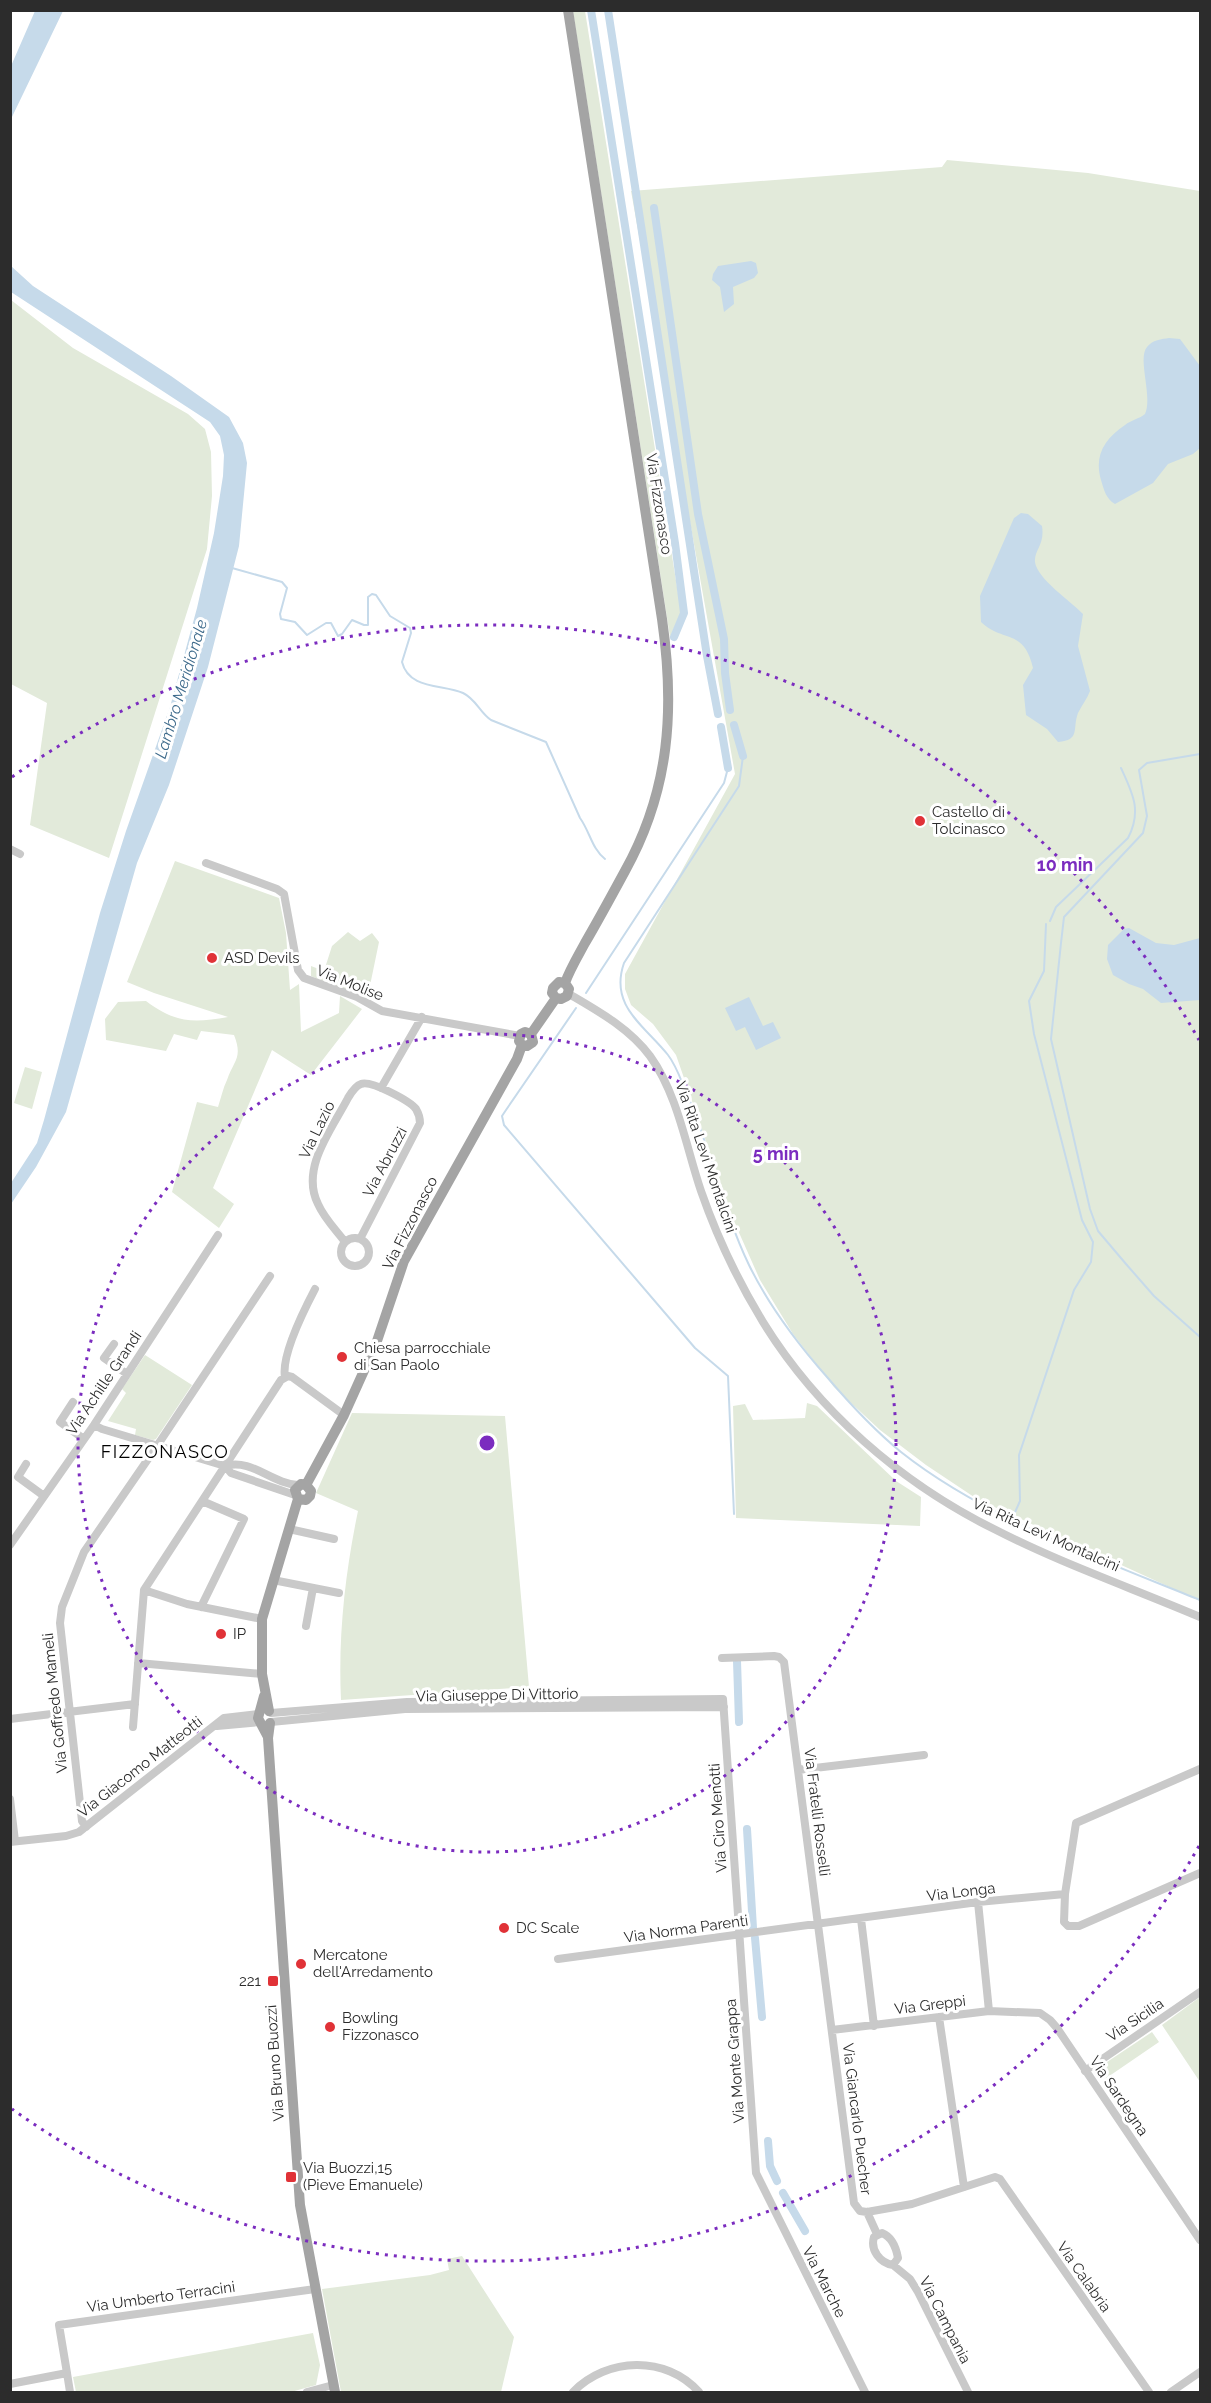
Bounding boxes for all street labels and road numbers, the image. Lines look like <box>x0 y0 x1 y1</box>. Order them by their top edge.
street label: Via Fizzonasco <box>642 452 676 556</box>
street label: Via Molise <box>314 961 386 1005</box>
street label: Via Rita Levi Montalcini <box>672 1079 740 1235</box>
street label: Via Lazio <box>295 1098 339 1162</box>
street label: Via Abruzzi <box>359 1124 411 1200</box>
street label: Via Fizzonasco <box>379 1173 441 1273</box>
street label: Via Achille Grandi <box>63 1328 145 1438</box>
street label: Via Rita Levi Montalcini <box>970 1494 1122 1576</box>
street label: Via Goffredo Mameli <box>39 1632 71 1774</box>
street label: Via Giuseppe Di Vittorio <box>416 1685 579 1705</box>
street label: Via Giacomo Matteotti <box>74 1713 206 1821</box>
street label: Via Fratelli Rosselli <box>800 1747 834 1877</box>
street label: Via Ciro Menotti <box>705 1763 731 1873</box>
street label: Via Longa <box>926 1879 996 1905</box>
street label: Via Norma Parenti <box>623 1911 749 1947</box>
street label: Via Greppi <box>893 1992 967 2018</box>
street label: Via Sicilia <box>1103 1994 1167 2046</box>
street label: Via Monte Grappa <box>722 1998 748 2124</box>
street label: Via Bruno Buozzi <box>262 2004 288 2122</box>
street label: Via Giancarlo Puecher <box>839 2042 875 2197</box>
street label: Via Sardegna <box>1086 2053 1152 2139</box>
street label: Via Calabria <box>1053 2238 1115 2316</box>
street label: Via Marche <box>798 2243 850 2321</box>
street label: Via Campania <box>915 2273 975 2367</box>
street label: Via Umberto Terracini <box>86 2278 236 2316</box>

